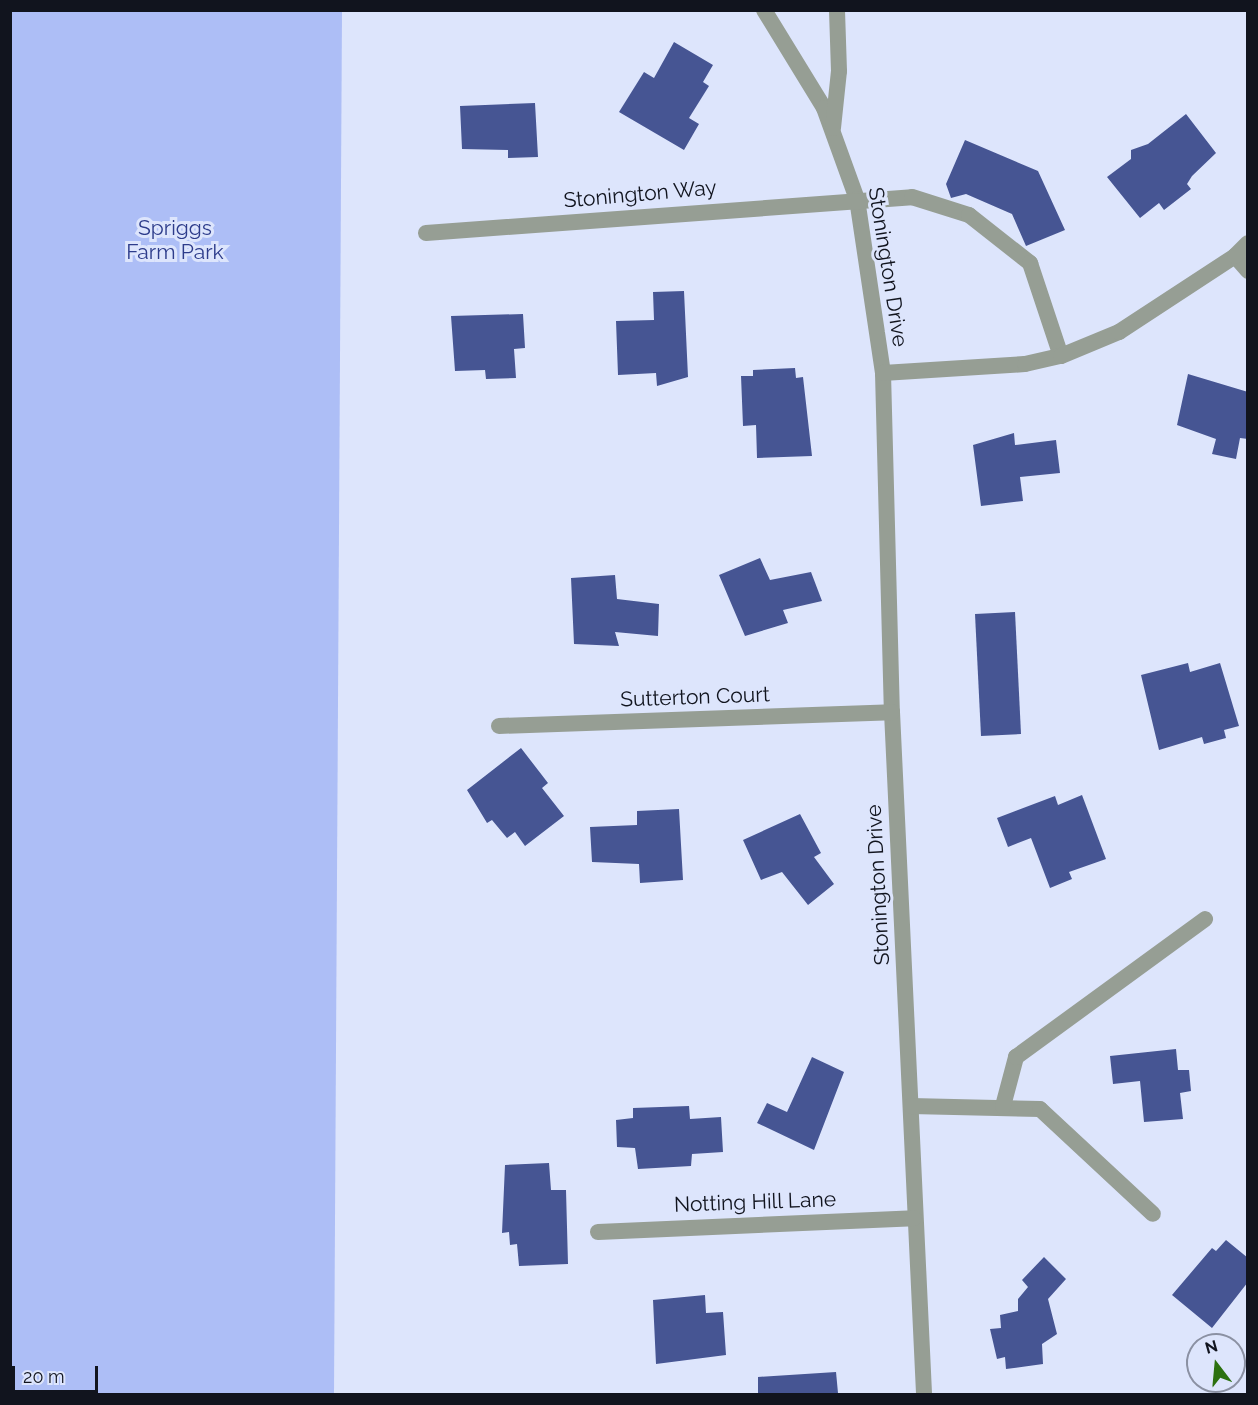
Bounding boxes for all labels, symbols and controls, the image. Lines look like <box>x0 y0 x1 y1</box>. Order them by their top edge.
street label: Stonington Way <box>562 175 718 213</box>
street label: Stonington Drive <box>863 186 913 348</box>
park label: Spriggs Farm Park <box>126 215 224 265</box>
street label: Sutterton Court <box>620 682 770 712</box>
street label: Stonington Drive <box>861 804 895 966</box>
street label: Notting Hill Lane <box>673 1187 837 1217</box>
north arrow <box>1186 1333 1246 1393</box>
text: N <box>1203 1336 1220 1358</box>
scale bar <box>15 1354 100 1392</box>
text: 20 m <box>23 1366 65 1387</box>

